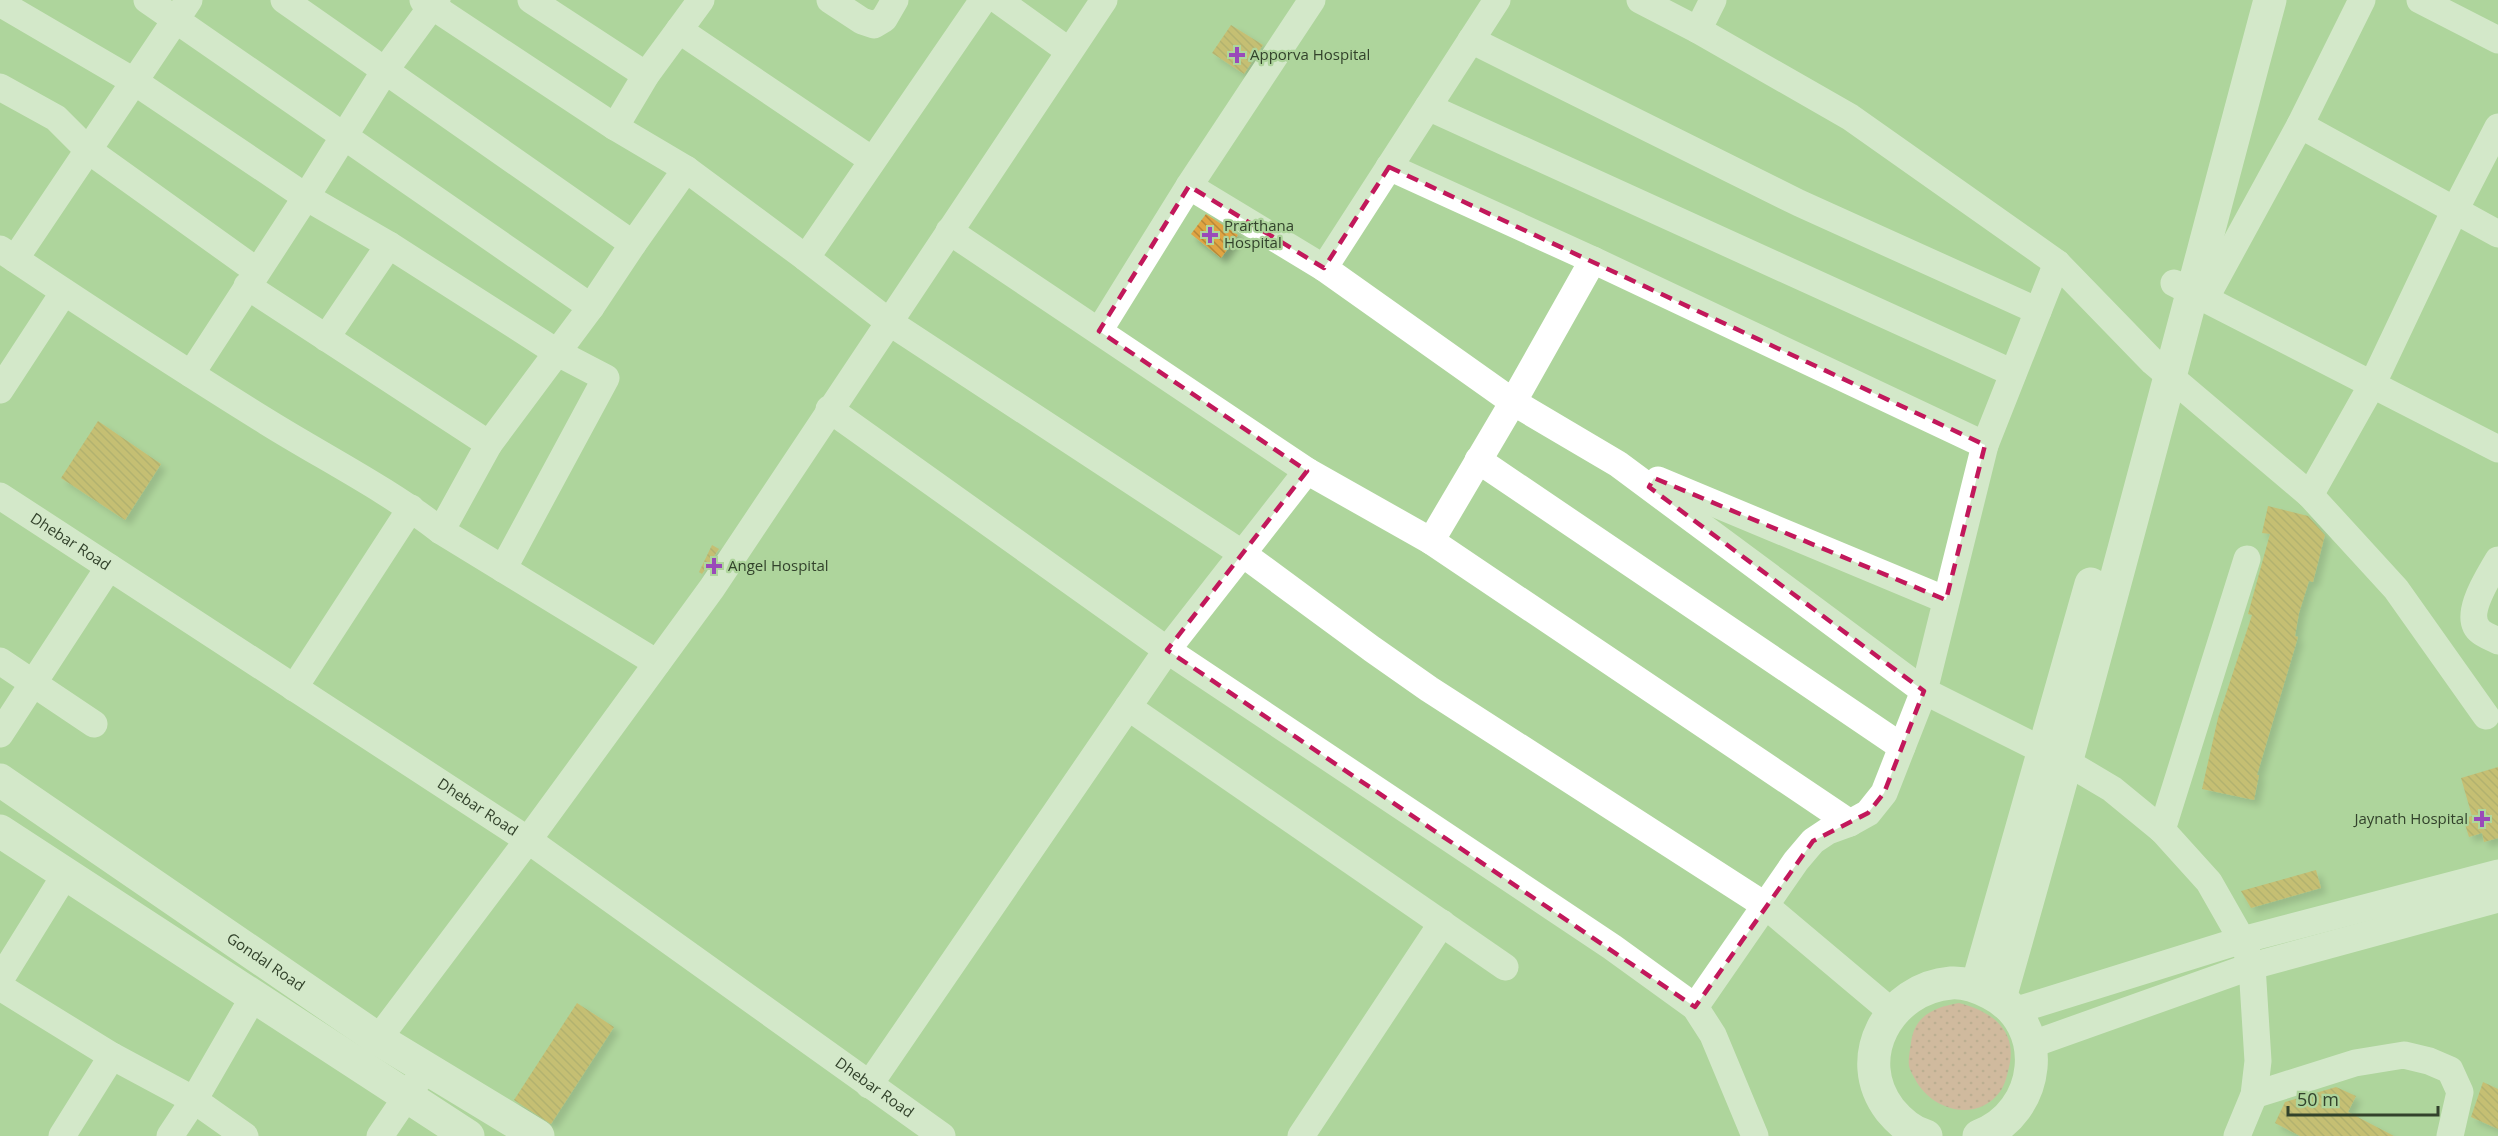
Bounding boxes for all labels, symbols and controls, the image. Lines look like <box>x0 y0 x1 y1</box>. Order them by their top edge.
place label: Apporva Hospital <box>1250 44 1370 64</box>
marker: Apporva Hospital <box>1228 46 1246 64</box>
place label: Prarthana Hospital <box>1224 215 1294 252</box>
marker: Prarthana Hospital <box>1201 226 1219 244</box>
street label: Dhebar Road <box>27 508 115 574</box>
place label: Angel Hospital <box>728 555 829 575</box>
marker: Angel Hospital <box>705 557 723 575</box>
street label: Dhebar Road <box>434 773 522 840</box>
place label: Jaynath Hospital <box>2352 808 2468 828</box>
marker: Jaynath Hospital <box>2473 810 2491 828</box>
street label: Gondal Road <box>223 927 309 995</box>
street label: Dhebar Road <box>832 1052 918 1122</box>
scale bar <box>2288 1079 2438 1117</box>
text: 50 m <box>2297 1087 2339 1111</box>

